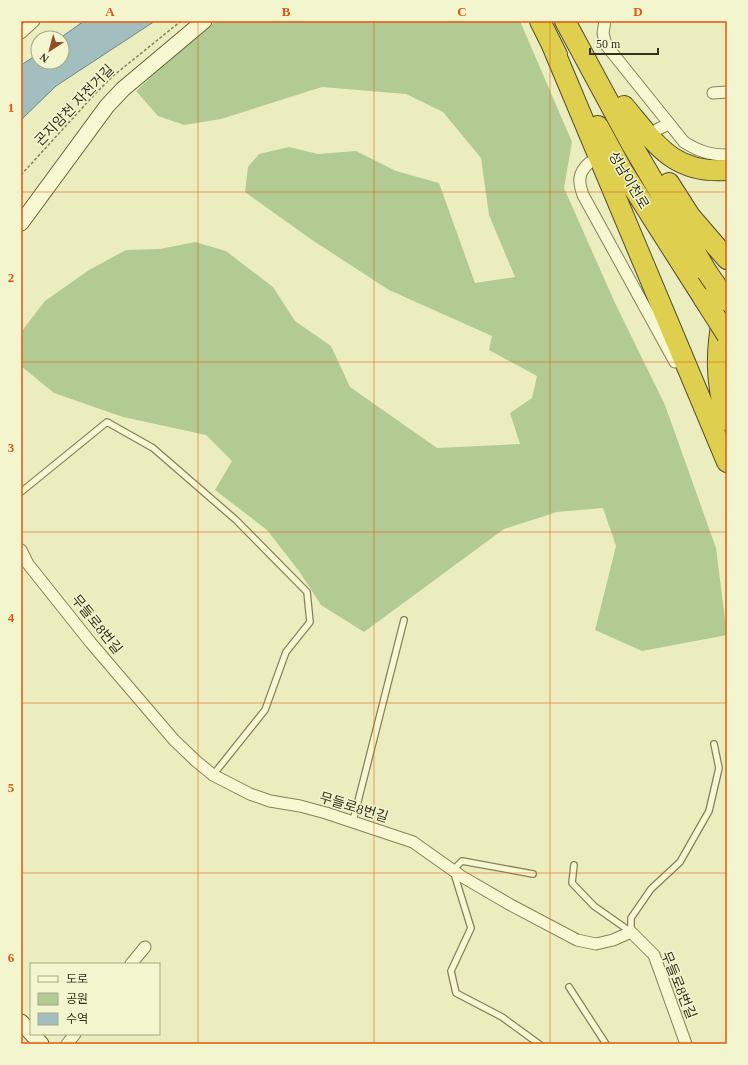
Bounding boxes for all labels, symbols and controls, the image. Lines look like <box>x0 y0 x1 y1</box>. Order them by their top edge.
text: A <box>105 4 115 19</box>
text: B <box>282 4 291 19</box>
text: C <box>457 4 467 19</box>
text: D <box>633 4 643 19</box>
north arrow <box>30 30 70 70</box>
scale bar <box>590 30 658 56</box>
text: 50 m <box>596 37 621 51</box>
text: N <box>37 51 51 65</box>
street label: 곤지암천 자전거길 <box>31 61 117 149</box>
text: 1 <box>8 100 14 115</box>
street label: 성남이천로 <box>606 148 653 212</box>
text: 2 <box>8 270 14 285</box>
text: 3 <box>8 440 15 455</box>
street label: 무들로8번길 <box>68 592 125 657</box>
text: 4 <box>8 610 15 625</box>
text: 5 <box>8 780 15 795</box>
street label: 무들로8번길 <box>318 790 390 825</box>
street label: 무들로8번길 <box>658 949 699 1021</box>
text: 6 <box>8 950 15 965</box>
legend <box>30 963 160 1035</box>
text: 도로 <box>66 972 88 986</box>
text: 공원 <box>66 992 88 1006</box>
text: 수역 <box>66 1012 88 1026</box>

